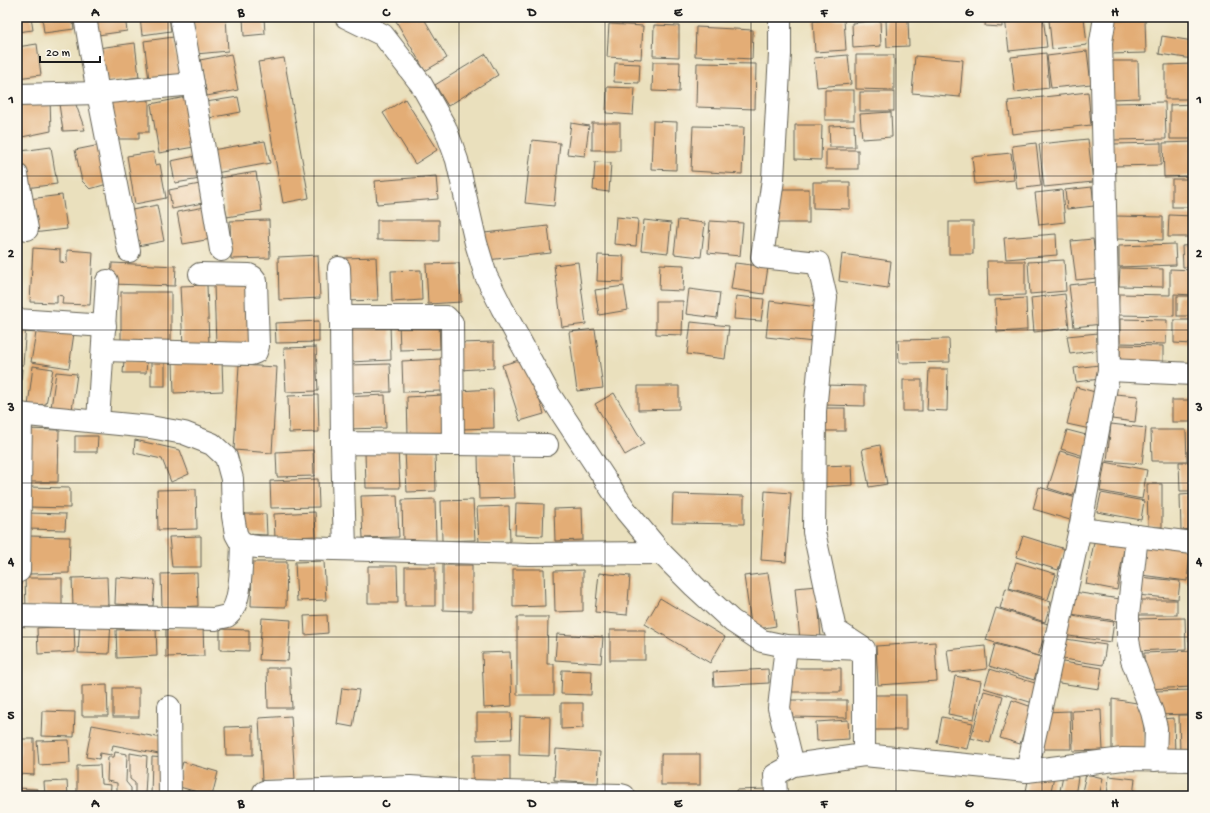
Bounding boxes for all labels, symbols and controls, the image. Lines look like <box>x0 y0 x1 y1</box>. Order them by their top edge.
text: A <box>90 6 100 21</box>
text: B <box>237 6 246 21</box>
text: C <box>381 6 391 21</box>
text: D <box>527 6 537 21</box>
text: E <box>674 6 683 21</box>
text: F <box>820 6 829 21</box>
text: G <box>965 6 974 21</box>
text: H <box>1111 6 1119 21</box>
scale bar <box>40 38 100 64</box>
text: 20 m <box>46 47 71 61</box>
text: 1 <box>7 93 14 108</box>
text: 1 <box>1195 93 1202 108</box>
text: 2 <box>8 247 15 262</box>
text: 2 <box>1196 247 1203 262</box>
text: 3 <box>7 401 15 416</box>
text: 3 <box>1195 401 1203 416</box>
text: 4 <box>7 555 15 570</box>
text: 4 <box>1195 555 1203 570</box>
text: 5 <box>8 709 15 724</box>
text: 5 <box>1196 709 1203 724</box>
text: A <box>90 797 100 812</box>
text: B <box>237 797 246 812</box>
text: C <box>381 797 391 812</box>
text: D <box>527 797 537 812</box>
text: E <box>674 797 683 812</box>
text: F <box>820 797 829 812</box>
text: G <box>965 797 974 812</box>
text: H <box>1111 797 1119 812</box>

